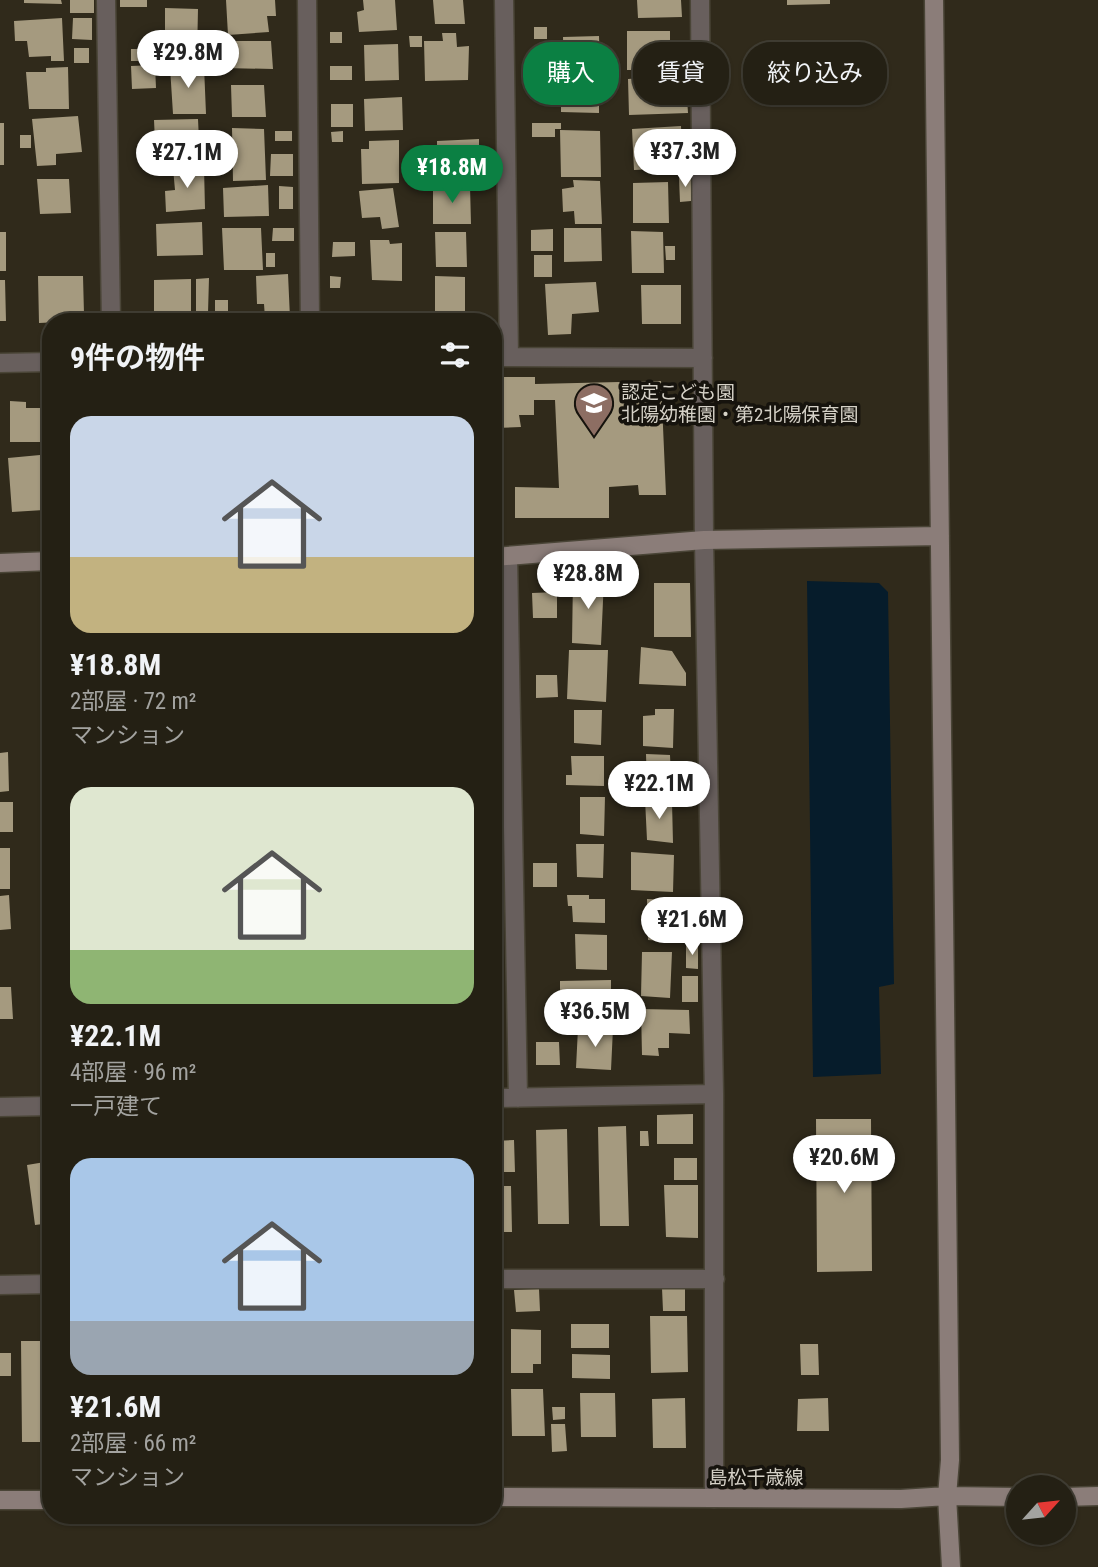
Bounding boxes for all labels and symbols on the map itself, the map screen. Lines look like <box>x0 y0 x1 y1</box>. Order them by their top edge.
pin: ¥29.8M <box>131 31 245 90</box>
pin: ¥27.1M <box>130 130 244 190</box>
pin: ¥37.3M <box>628 130 742 189</box>
pin: ¥18.8M <box>395 146 509 205</box>
place label: 認定こども園 北陽幼稚園・第2北陽保育園 <box>621 381 858 426</box>
school or university icon: 認定こども園 北陽幼稚園・第2北陽保育園 <box>573 382 615 437</box>
pin: ¥28.8M <box>531 552 645 611</box>
pin: ¥22.1M <box>602 762 716 821</box>
pin: ¥21.6M <box>635 898 749 957</box>
pin: ¥36.5M <box>538 990 652 1049</box>
pin: ¥20.6M <box>787 1136 901 1195</box>
street label: 島松千歳線 <box>708 1466 804 1489</box>
north arrow <box>1006 1475 1076 1545</box>

